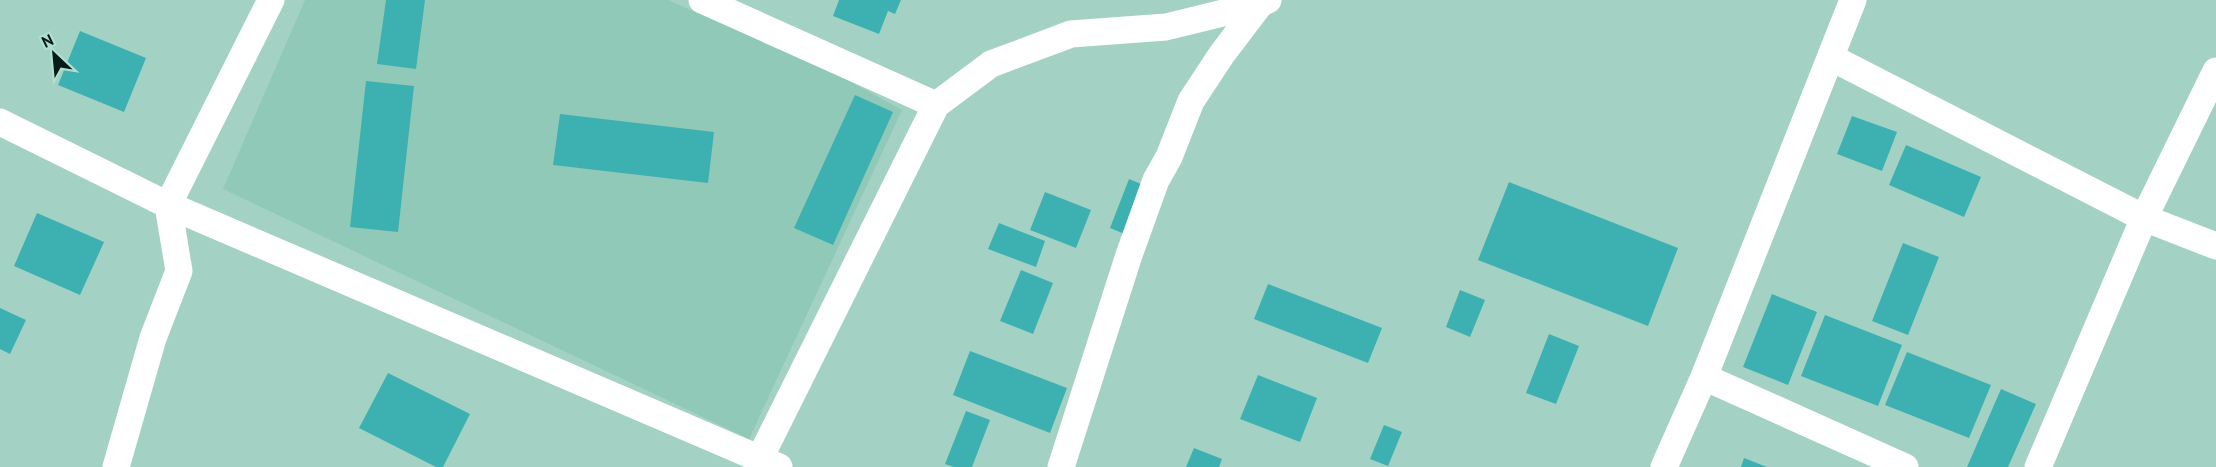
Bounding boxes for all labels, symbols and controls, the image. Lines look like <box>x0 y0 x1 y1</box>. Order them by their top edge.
north arrow <box>24 24 84 84</box>
text: N <box>38 29 57 52</box>

